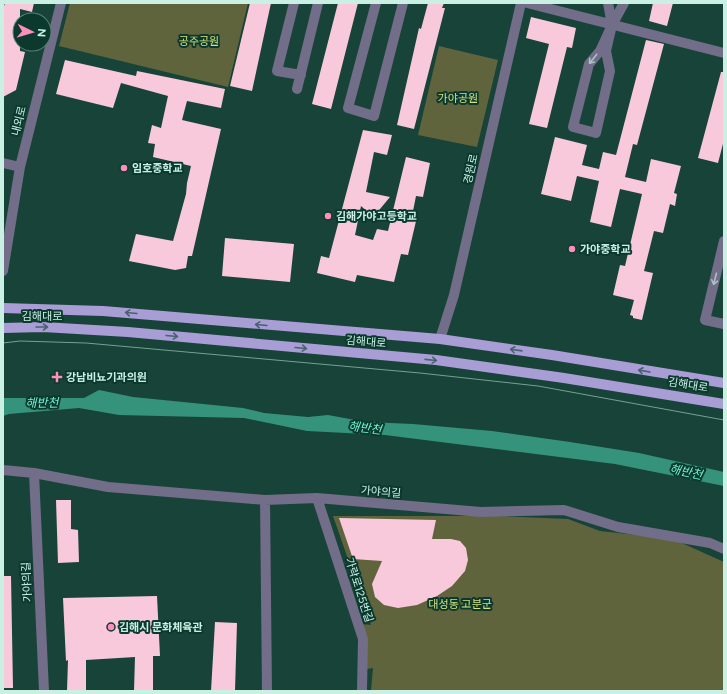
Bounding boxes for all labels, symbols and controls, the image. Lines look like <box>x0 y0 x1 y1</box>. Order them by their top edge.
north arrow <box>12 12 52 52</box>
text: N <box>35 28 48 38</box>
park label: 공주공원 <box>179 35 219 48</box>
one-way arrow <box>589 53 597 64</box>
park label: 가야공원 <box>438 92 478 105</box>
street label: 내외로 <box>9 105 29 137</box>
street label: 경원로 <box>461 153 481 185</box>
place label: 임호중학교 <box>132 162 183 175</box>
marker: 임호중학교 <box>119 163 129 173</box>
place label: 김해가야고등학교 <box>336 210 417 223</box>
marker: 김해가야고등학교 <box>323 211 333 221</box>
place label: 가야중학교 <box>580 243 631 256</box>
marker: 가야중학교 <box>567 244 577 254</box>
one-way arrow <box>710 273 718 286</box>
street label: 김해대로 <box>22 310 62 323</box>
one-way arrow <box>125 310 138 317</box>
one-way arrow <box>255 321 268 329</box>
one-way arrow <box>35 323 48 331</box>
one-way arrow <box>165 332 178 339</box>
street label: 김해대로 <box>345 334 387 350</box>
one-way arrow <box>294 344 307 351</box>
one-way arrow <box>510 346 523 354</box>
one-way arrow <box>424 356 437 363</box>
one-way arrow <box>638 367 651 375</box>
marker: 강남비뇨기과의원 <box>51 371 63 383</box>
place label: 강남비뇨기과의원 <box>66 371 147 384</box>
street label: 김해대로 <box>667 375 709 395</box>
water label: 해반천 <box>25 396 61 410</box>
water label: 해반천 <box>348 419 384 437</box>
water label: 해반천 <box>668 462 706 483</box>
street label: 가야의길 <box>360 484 402 500</box>
street label: 가락로125번길 <box>342 556 376 624</box>
street label: 가야의길 <box>19 561 35 603</box>
park label: 대성동 고분군 <box>428 598 492 611</box>
place label: 김해시 문화체육관 <box>119 621 203 634</box>
marker: 김해시 문화체육관 <box>106 622 116 632</box>

